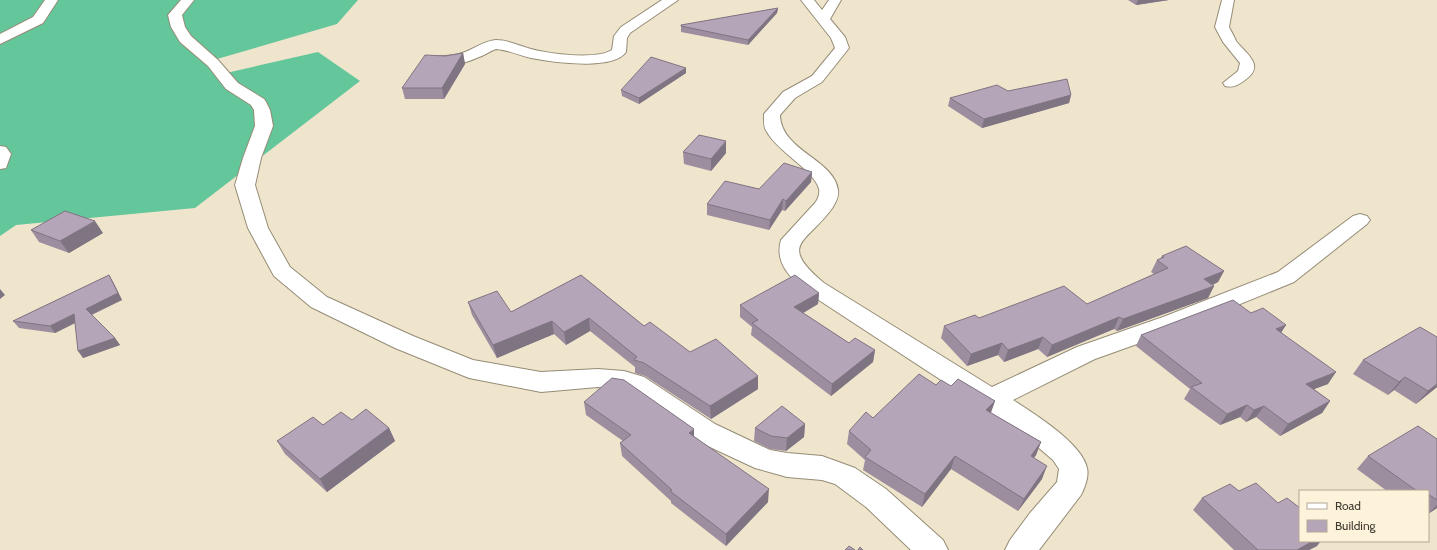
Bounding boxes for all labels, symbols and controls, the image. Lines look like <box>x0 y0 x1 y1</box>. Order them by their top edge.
legend <box>1299 490 1429 542</box>
text: Road <box>1335 498 1361 513</box>
text: Building <box>1335 518 1377 533</box>

